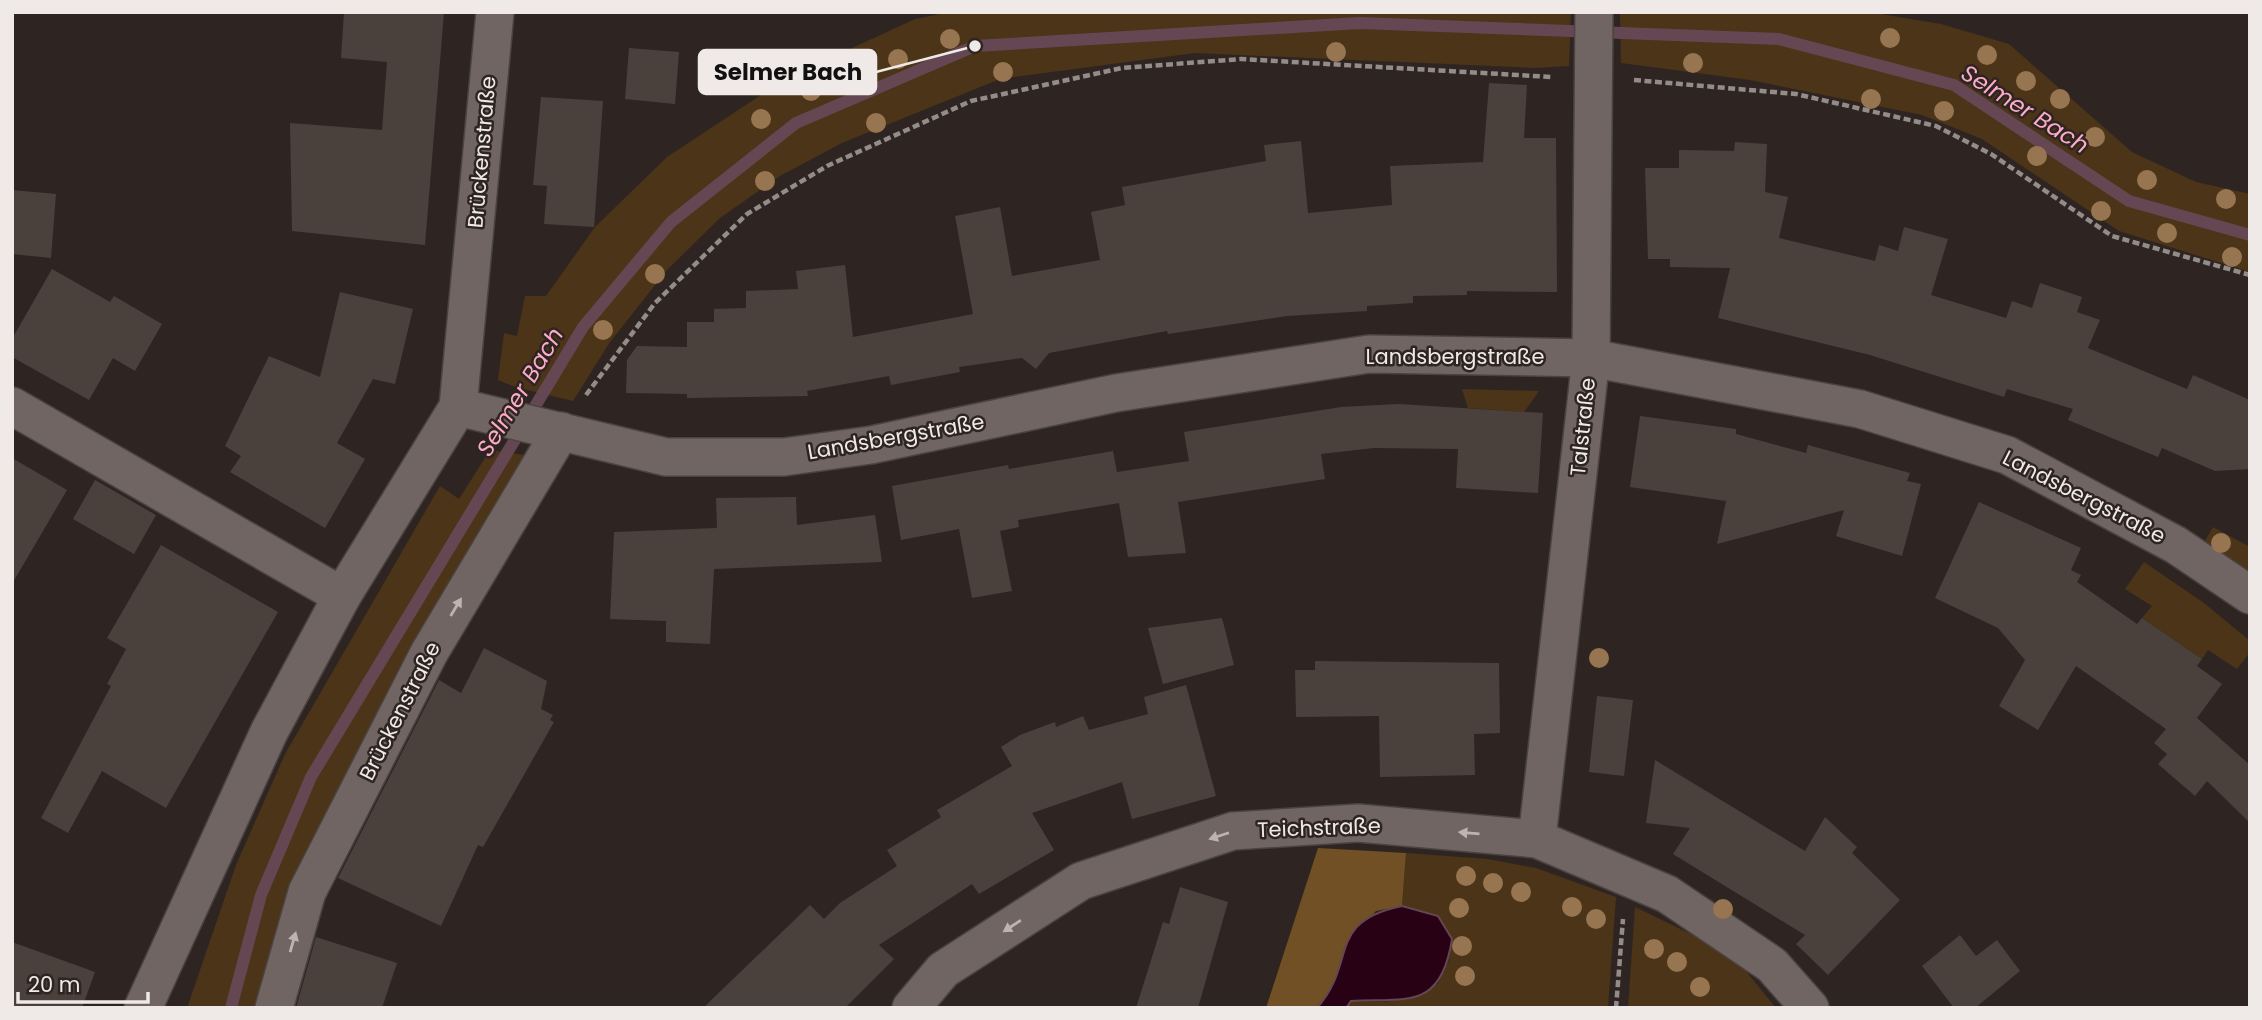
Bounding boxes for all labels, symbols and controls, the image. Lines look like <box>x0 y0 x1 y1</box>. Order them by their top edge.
callout: Selmer Bach <box>699 50 876 94</box>
text: Selmer Bach <box>714 56 862 88</box>
water label: Selmer Bach <box>1955 57 2095 161</box>
street label: Brückenstraße <box>460 75 503 229</box>
water label: Selmer Bach <box>469 322 571 462</box>
street label: Landsbergstraße <box>1365 342 1545 371</box>
street label: Talstraße <box>1563 376 1602 478</box>
street label: Landsbergstraße <box>805 407 987 466</box>
street label: Landsbergstraße <box>1998 443 2171 550</box>
one-way arrow <box>450 597 463 616</box>
street label: Brückenstraße <box>352 636 447 785</box>
street label: Teichstraße <box>1257 811 1381 844</box>
one-way arrow <box>1458 827 1480 838</box>
one-way arrow <box>1208 831 1229 841</box>
one-way arrow <box>1002 919 1021 932</box>
one-way arrow <box>288 931 298 952</box>
scale bar <box>18 960 147 1004</box>
text: 20 m <box>28 970 81 999</box>

